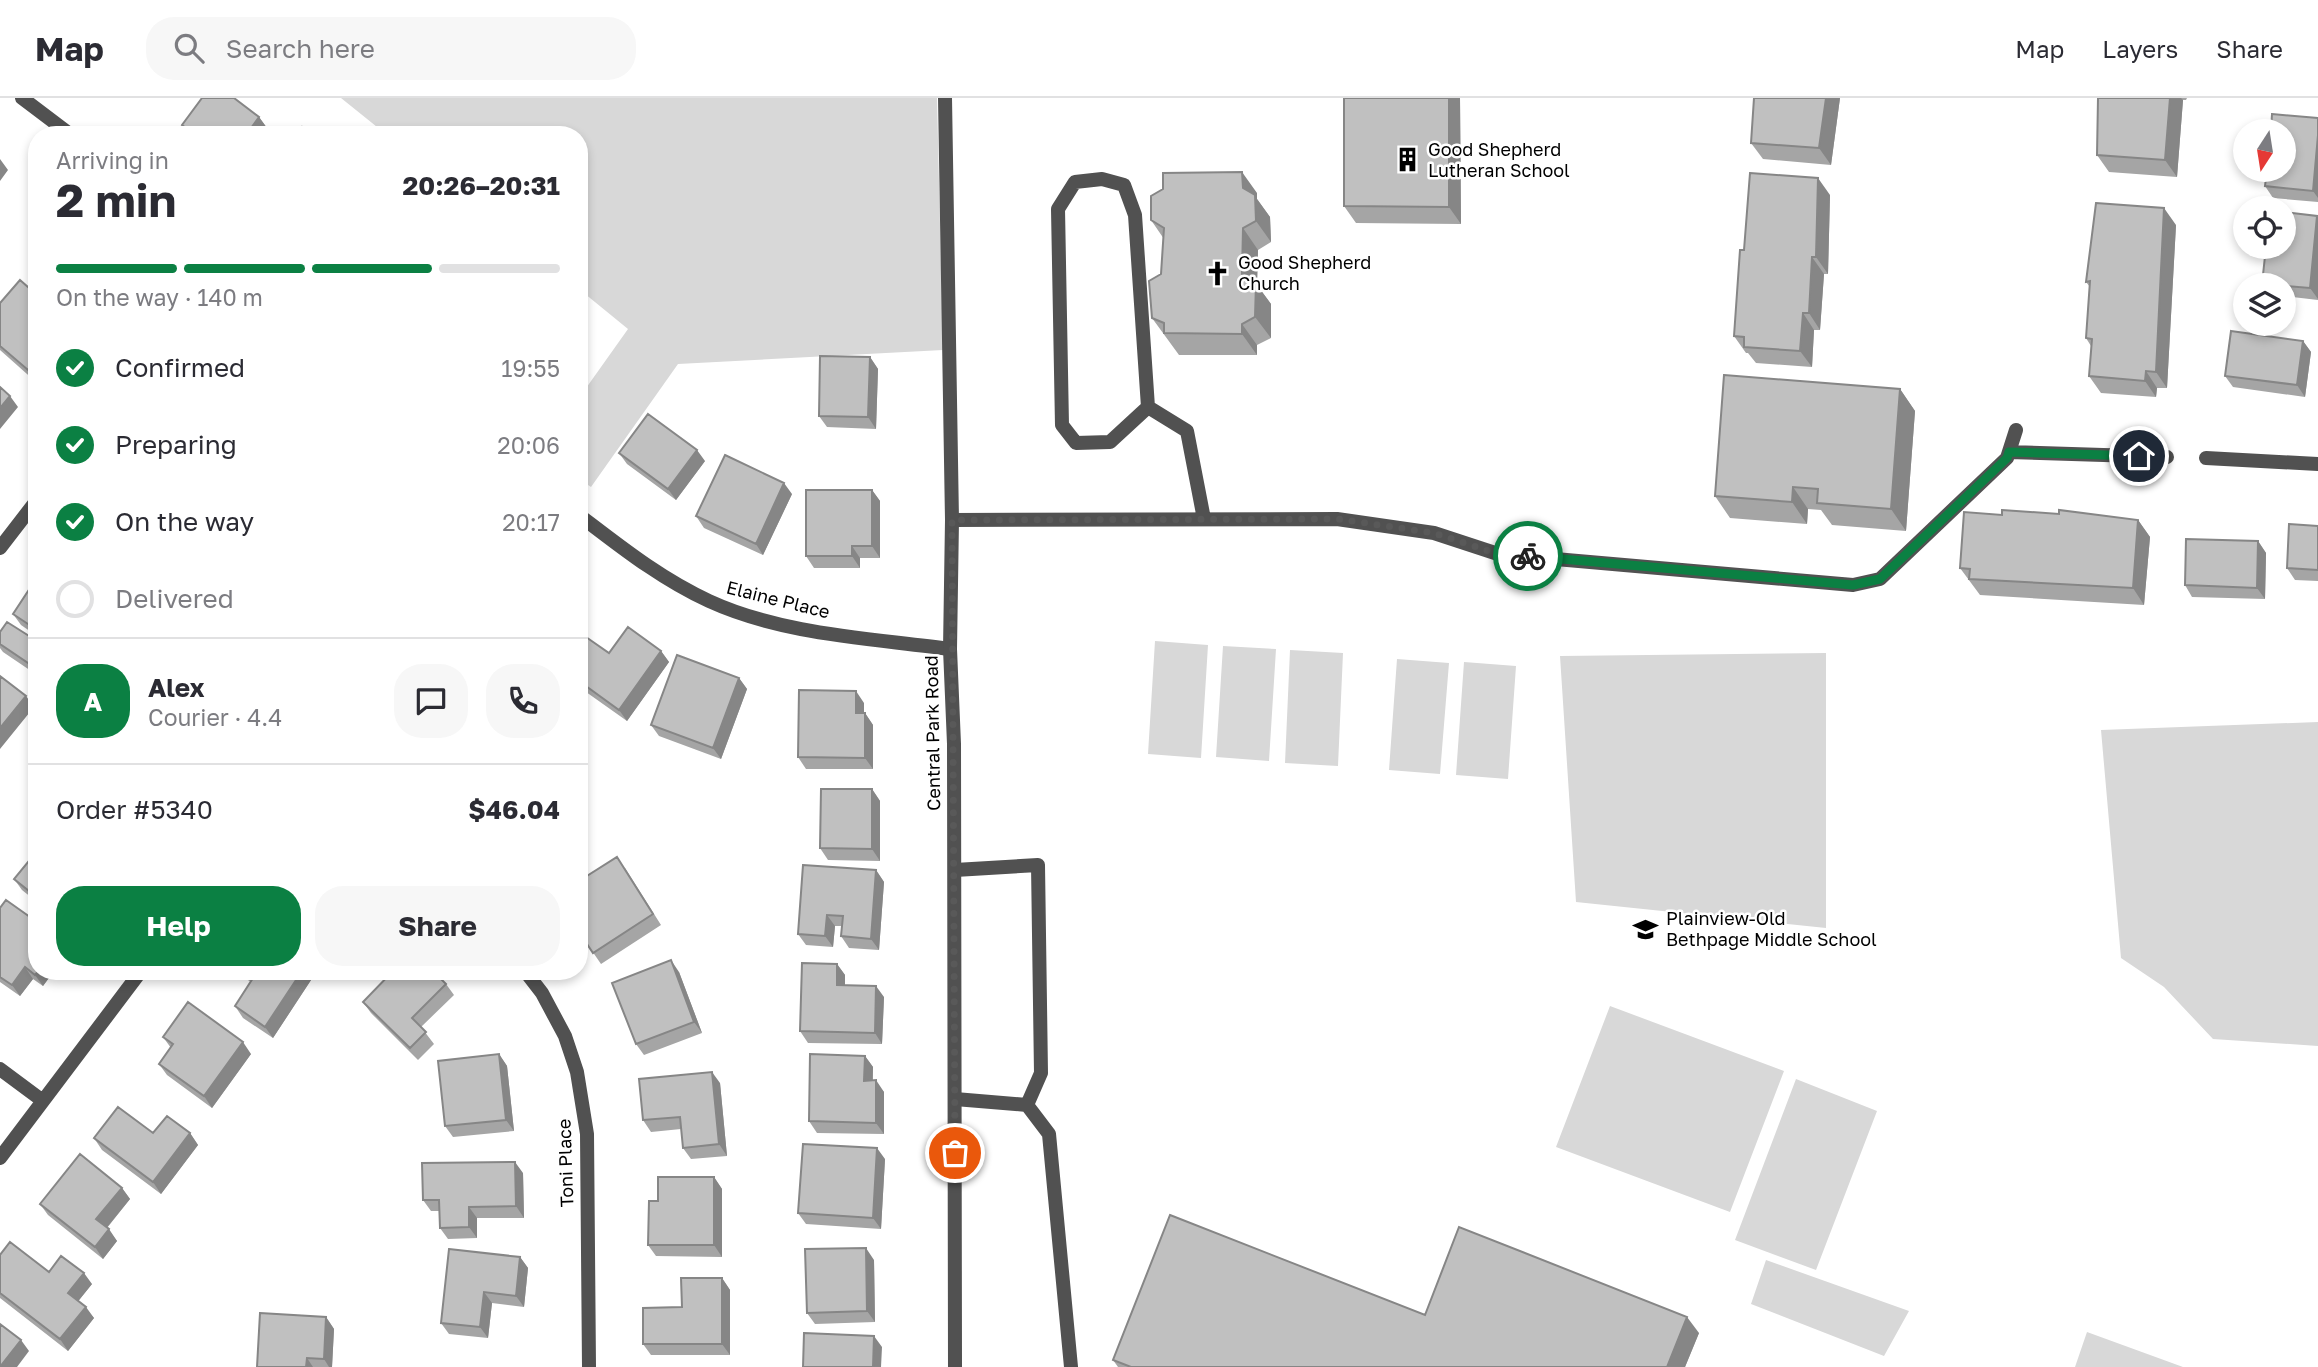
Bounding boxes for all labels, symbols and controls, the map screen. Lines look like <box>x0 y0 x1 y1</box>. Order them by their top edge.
search box <box>146 17 636 80</box>
text: Map <box>35 29 104 68</box>
icon: search <box>170 29 208 67</box>
text: Search here <box>226 33 375 64</box>
text: Map <box>2015 34 2064 63</box>
text: Layers <box>2102 34 2178 63</box>
text: Share <box>2216 34 2283 63</box>
north arrow <box>2233 119 2296 182</box>
map controls <box>2233 119 2296 336</box>
place label: Good Shepherd Lutheran School <box>1428 138 1570 181</box>
text: Arriving in <box>56 146 169 174</box>
building icon: Good Shepherd Lutheran School <box>1394 146 1422 174</box>
text: 20:26–20:31 <box>402 170 560 201</box>
text: 2 min <box>56 172 176 227</box>
button: locate <box>2233 196 2296 259</box>
place label: Good Shepherd Church <box>1238 251 1371 294</box>
church icon: Good Shepherd Church <box>1204 259 1232 287</box>
button: layers <box>2233 273 2296 336</box>
text: On the way · 140 m <box>56 283 263 311</box>
icon: check <box>56 349 94 387</box>
text: Confirmed <box>115 352 245 383</box>
text: 19:55 <box>501 354 560 382</box>
icon: check <box>56 426 94 464</box>
pin <box>2109 426 2169 486</box>
text: Preparing <box>115 429 237 460</box>
text: 20:06 <box>497 431 560 459</box>
icon: home <box>2120 437 2158 475</box>
icon: check <box>56 503 94 541</box>
text: On the way <box>115 506 254 537</box>
text: 20:17 <box>502 508 560 536</box>
courier <box>1493 521 1563 591</box>
icon: bike <box>1509 537 1547 575</box>
street label: Elaine Place <box>724 576 832 622</box>
text: Delivered <box>115 583 234 614</box>
street label: Central Park Road <box>920 655 944 811</box>
button: chat <box>394 664 468 738</box>
button: phone <box>486 664 560 738</box>
text: Alex <box>148 672 205 703</box>
text: A <box>84 686 102 717</box>
text: Courier · 4.4 <box>148 703 282 731</box>
text: Order #5340 <box>56 794 213 825</box>
text: $46.04 <box>468 794 560 825</box>
button: Help <box>56 886 301 966</box>
button: Share <box>315 886 560 966</box>
place label: Plainview-Old Bethpage Middle School <box>1666 907 1877 950</box>
school or university icon: Plainview-Old Bethpage Middle School <box>1632 915 1660 943</box>
street label: Toni Place <box>552 1118 578 1208</box>
pin <box>925 1123 985 1183</box>
icon: bag <box>936 1134 974 1172</box>

